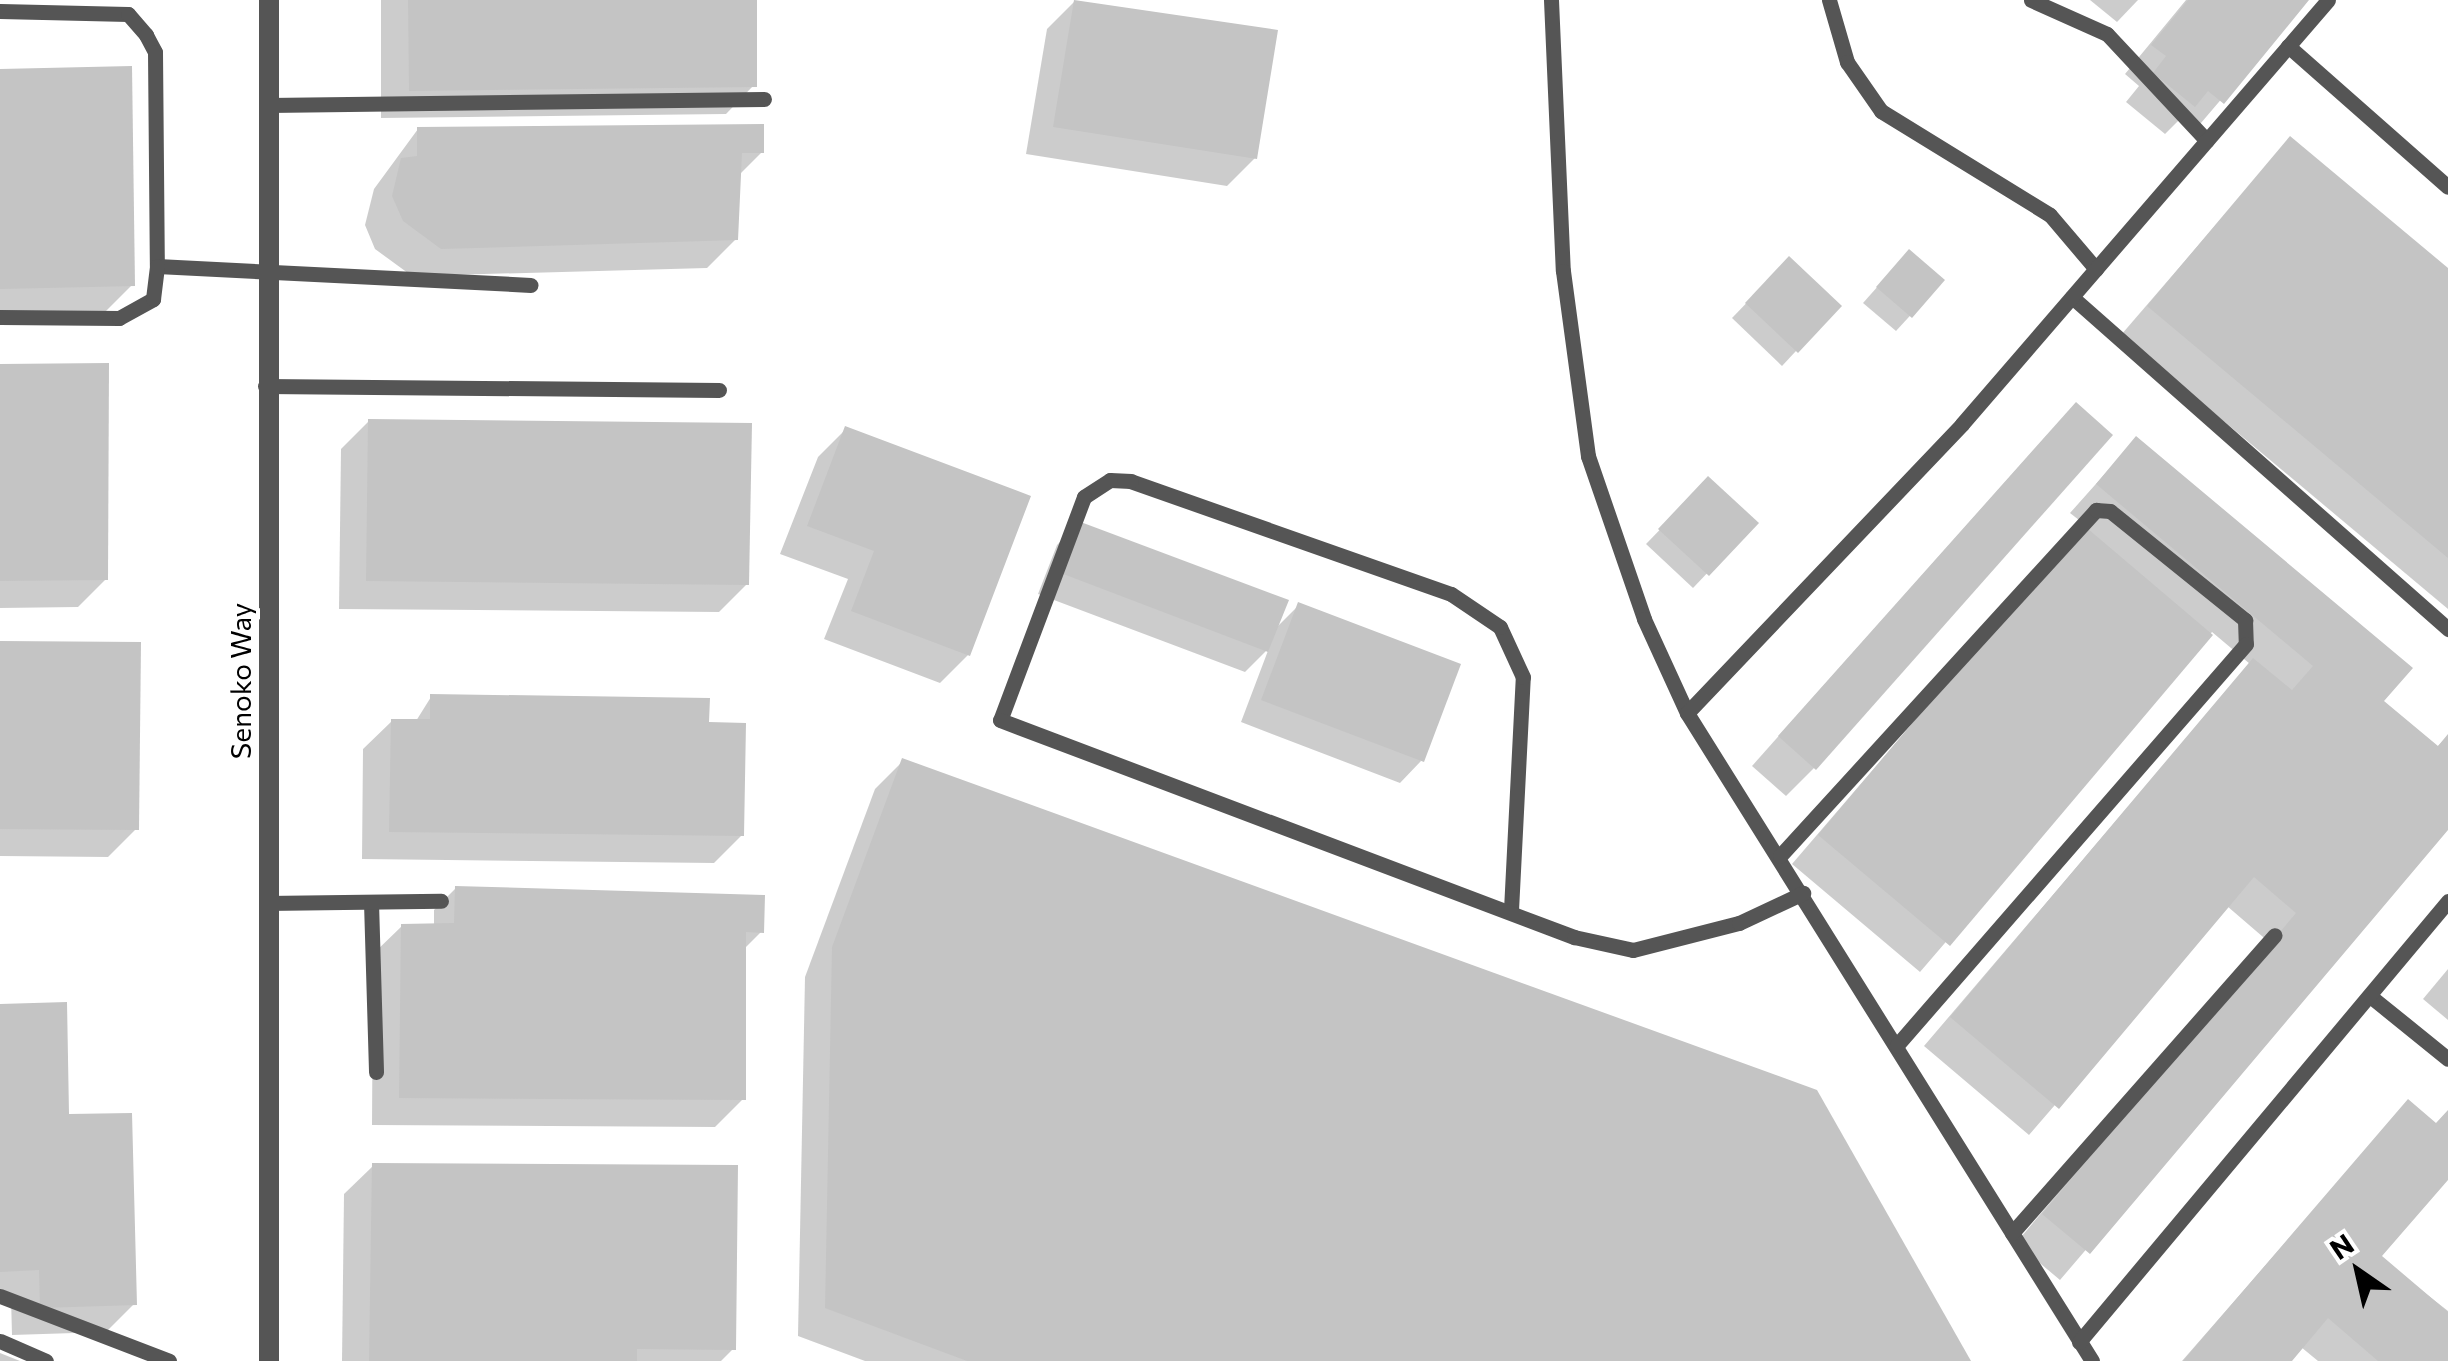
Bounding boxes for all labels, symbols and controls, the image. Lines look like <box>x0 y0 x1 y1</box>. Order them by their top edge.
street label: Senoko Way <box>223 603 257 759</box>
north arrow <box>2308 1221 2408 1321</box>
text: N <box>2323 1226 2359 1266</box>

